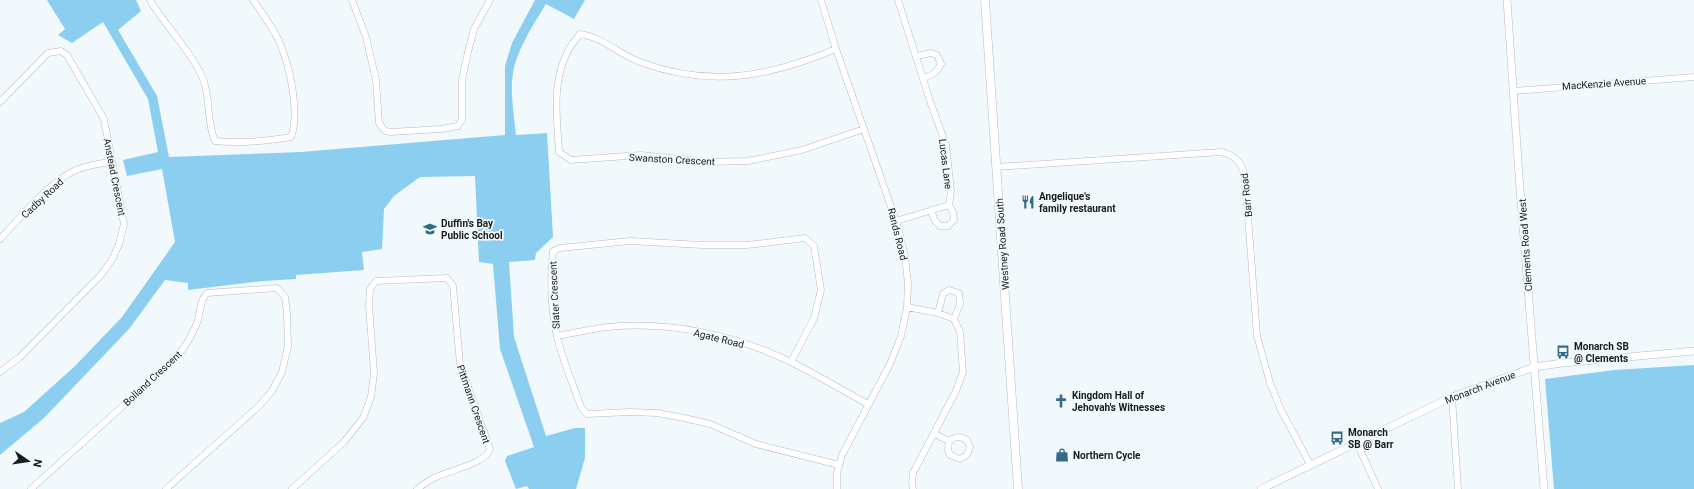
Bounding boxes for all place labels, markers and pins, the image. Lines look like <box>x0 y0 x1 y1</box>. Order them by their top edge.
place label: Angelique's family restaurant <box>1039 191 1116 214</box>
restaurant icon: Angelique's family restaurant <box>1020 194 1036 210</box>
place label: Duffin's Bay Public School <box>441 218 503 241</box>
school or university icon: Duffin's Bay Public School <box>422 221 438 237</box>
place label: Monarch SB @ Clements <box>1574 341 1629 364</box>
bus stop icon: Monarch SB @ Clements <box>1555 344 1571 360</box>
place label: Kingdom Hall of Jehovah's Witnesses <box>1072 390 1165 413</box>
church icon: Kingdom Hall of Jehovah's Witnesses <box>1053 393 1069 409</box>
place label: Monarch SB @ Barr <box>1348 427 1394 450</box>
bus stop icon: Monarch SB @ Barr <box>1329 430 1345 446</box>
shop icon: Northern Cycle <box>1054 447 1070 463</box>
place label: Northern Cycle <box>1073 450 1141 461</box>

